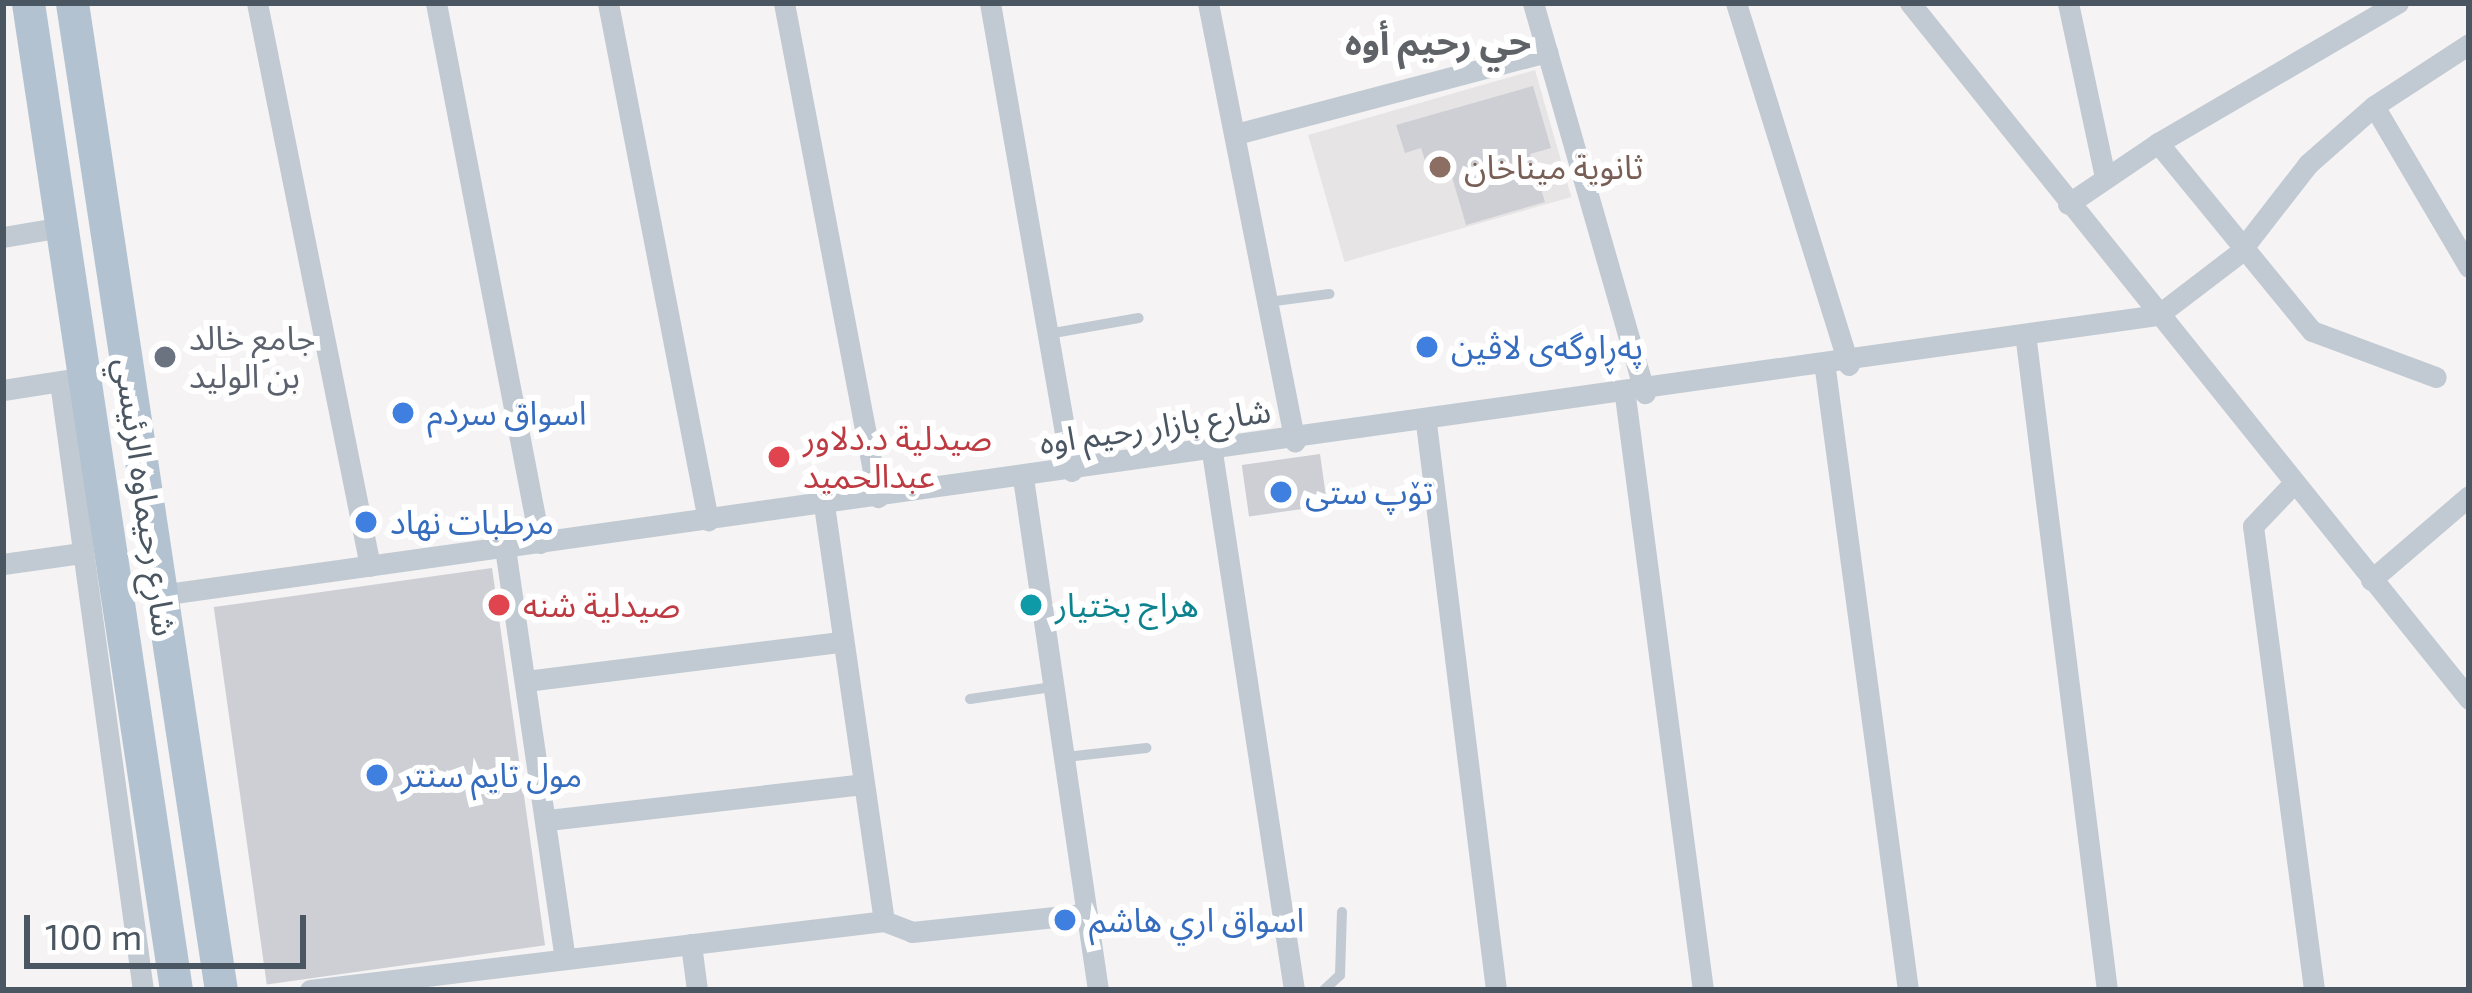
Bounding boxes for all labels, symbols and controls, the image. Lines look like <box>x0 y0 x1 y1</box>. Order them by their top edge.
district label: حي رحيم أوه <box>1345 19 1531 63</box>
place label: ثانوية ميناخان <box>1464 147 1643 187</box>
marker: ثانوية ميناخان <box>1427 154 1453 180</box>
place label: جامع خالد بن الوليد <box>189 318 315 396</box>
place label: پەڕاوگەی لاڤین <box>1451 327 1643 367</box>
marker: پەڕاوگەی لاڤین <box>1414 334 1440 360</box>
marker: جامع خالد بن الوليد <box>152 344 178 370</box>
street label: شارع رحيماوه الرئيسي <box>107 355 185 639</box>
street label: شارع بازار رحيم اوه <box>1037 390 1273 462</box>
place label: اسواق سردم <box>427 393 587 433</box>
marker: اسواق سردم <box>390 400 416 426</box>
place label: صيدلية د.دلاور عبدالحميد <box>803 418 992 496</box>
marker: صيدلية د.دلاور عبدالحميد <box>766 444 792 470</box>
place label: تۆپ ستی <box>1305 472 1433 512</box>
marker: تۆپ ستی <box>1268 479 1294 505</box>
place label: مرطبات نهاد <box>390 502 554 542</box>
marker: مرطبات نهاد <box>353 509 379 535</box>
place label: صيدلية شنه <box>523 585 680 625</box>
place label: هراج بختيار <box>1055 585 1199 625</box>
marker: صيدلية شنه <box>486 592 512 618</box>
marker: هراج بختيار <box>1018 592 1044 618</box>
place label: مول تايم سنتر <box>401 755 582 795</box>
marker: مول تايم سنتر <box>364 762 390 788</box>
scale bar <box>30 891 312 965</box>
place label: اسواق اري هاشم <box>1089 900 1304 940</box>
marker: اسواق اري هاشم <box>1052 907 1078 933</box>
text: 100 m <box>45 914 142 957</box>

